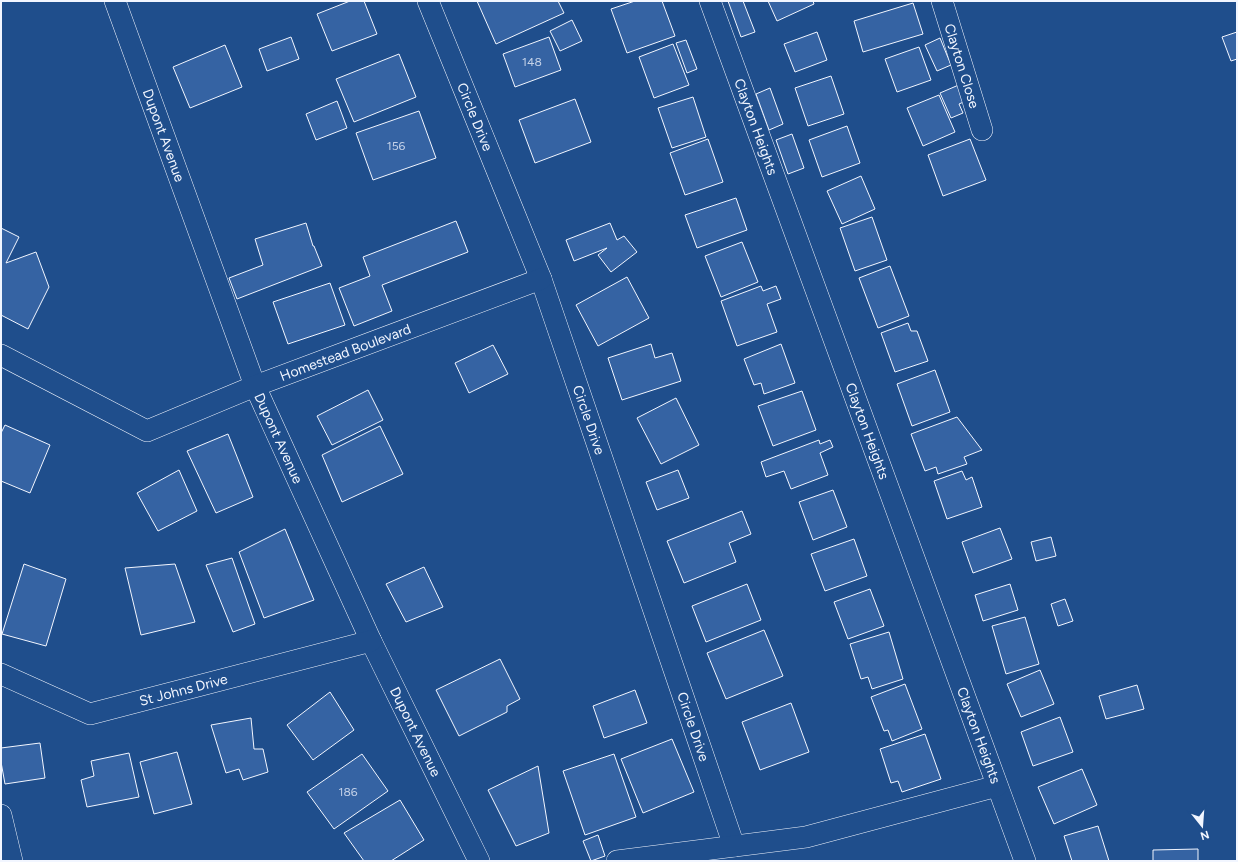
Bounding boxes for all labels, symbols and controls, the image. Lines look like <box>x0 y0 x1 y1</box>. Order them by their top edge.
street label: Clayton Close <box>941 21 983 111</box>
house number: 148 <box>522 55 542 69</box>
street label: Clayton Heights <box>731 76 782 177</box>
street label: Circle Drive <box>454 80 497 154</box>
street label: Dupont Avenue <box>139 87 189 185</box>
house number: 156 <box>387 139 406 153</box>
street label: Homestead Boulevard <box>277 320 413 384</box>
street label: Clayton Heights <box>842 380 893 482</box>
street label: Circle Drive <box>569 383 609 457</box>
street label: Dupont Avenue <box>251 390 307 487</box>
street label: St Johns Drive <box>137 670 230 709</box>
street label: Dupont Avenue <box>386 684 445 780</box>
street label: Clayton Heights <box>954 685 1004 786</box>
street label: Circle Drive <box>674 690 713 764</box>
house number: 186 <box>338 785 358 799</box>
north arrow <box>1182 806 1222 846</box>
text: N <box>1199 828 1211 843</box>

